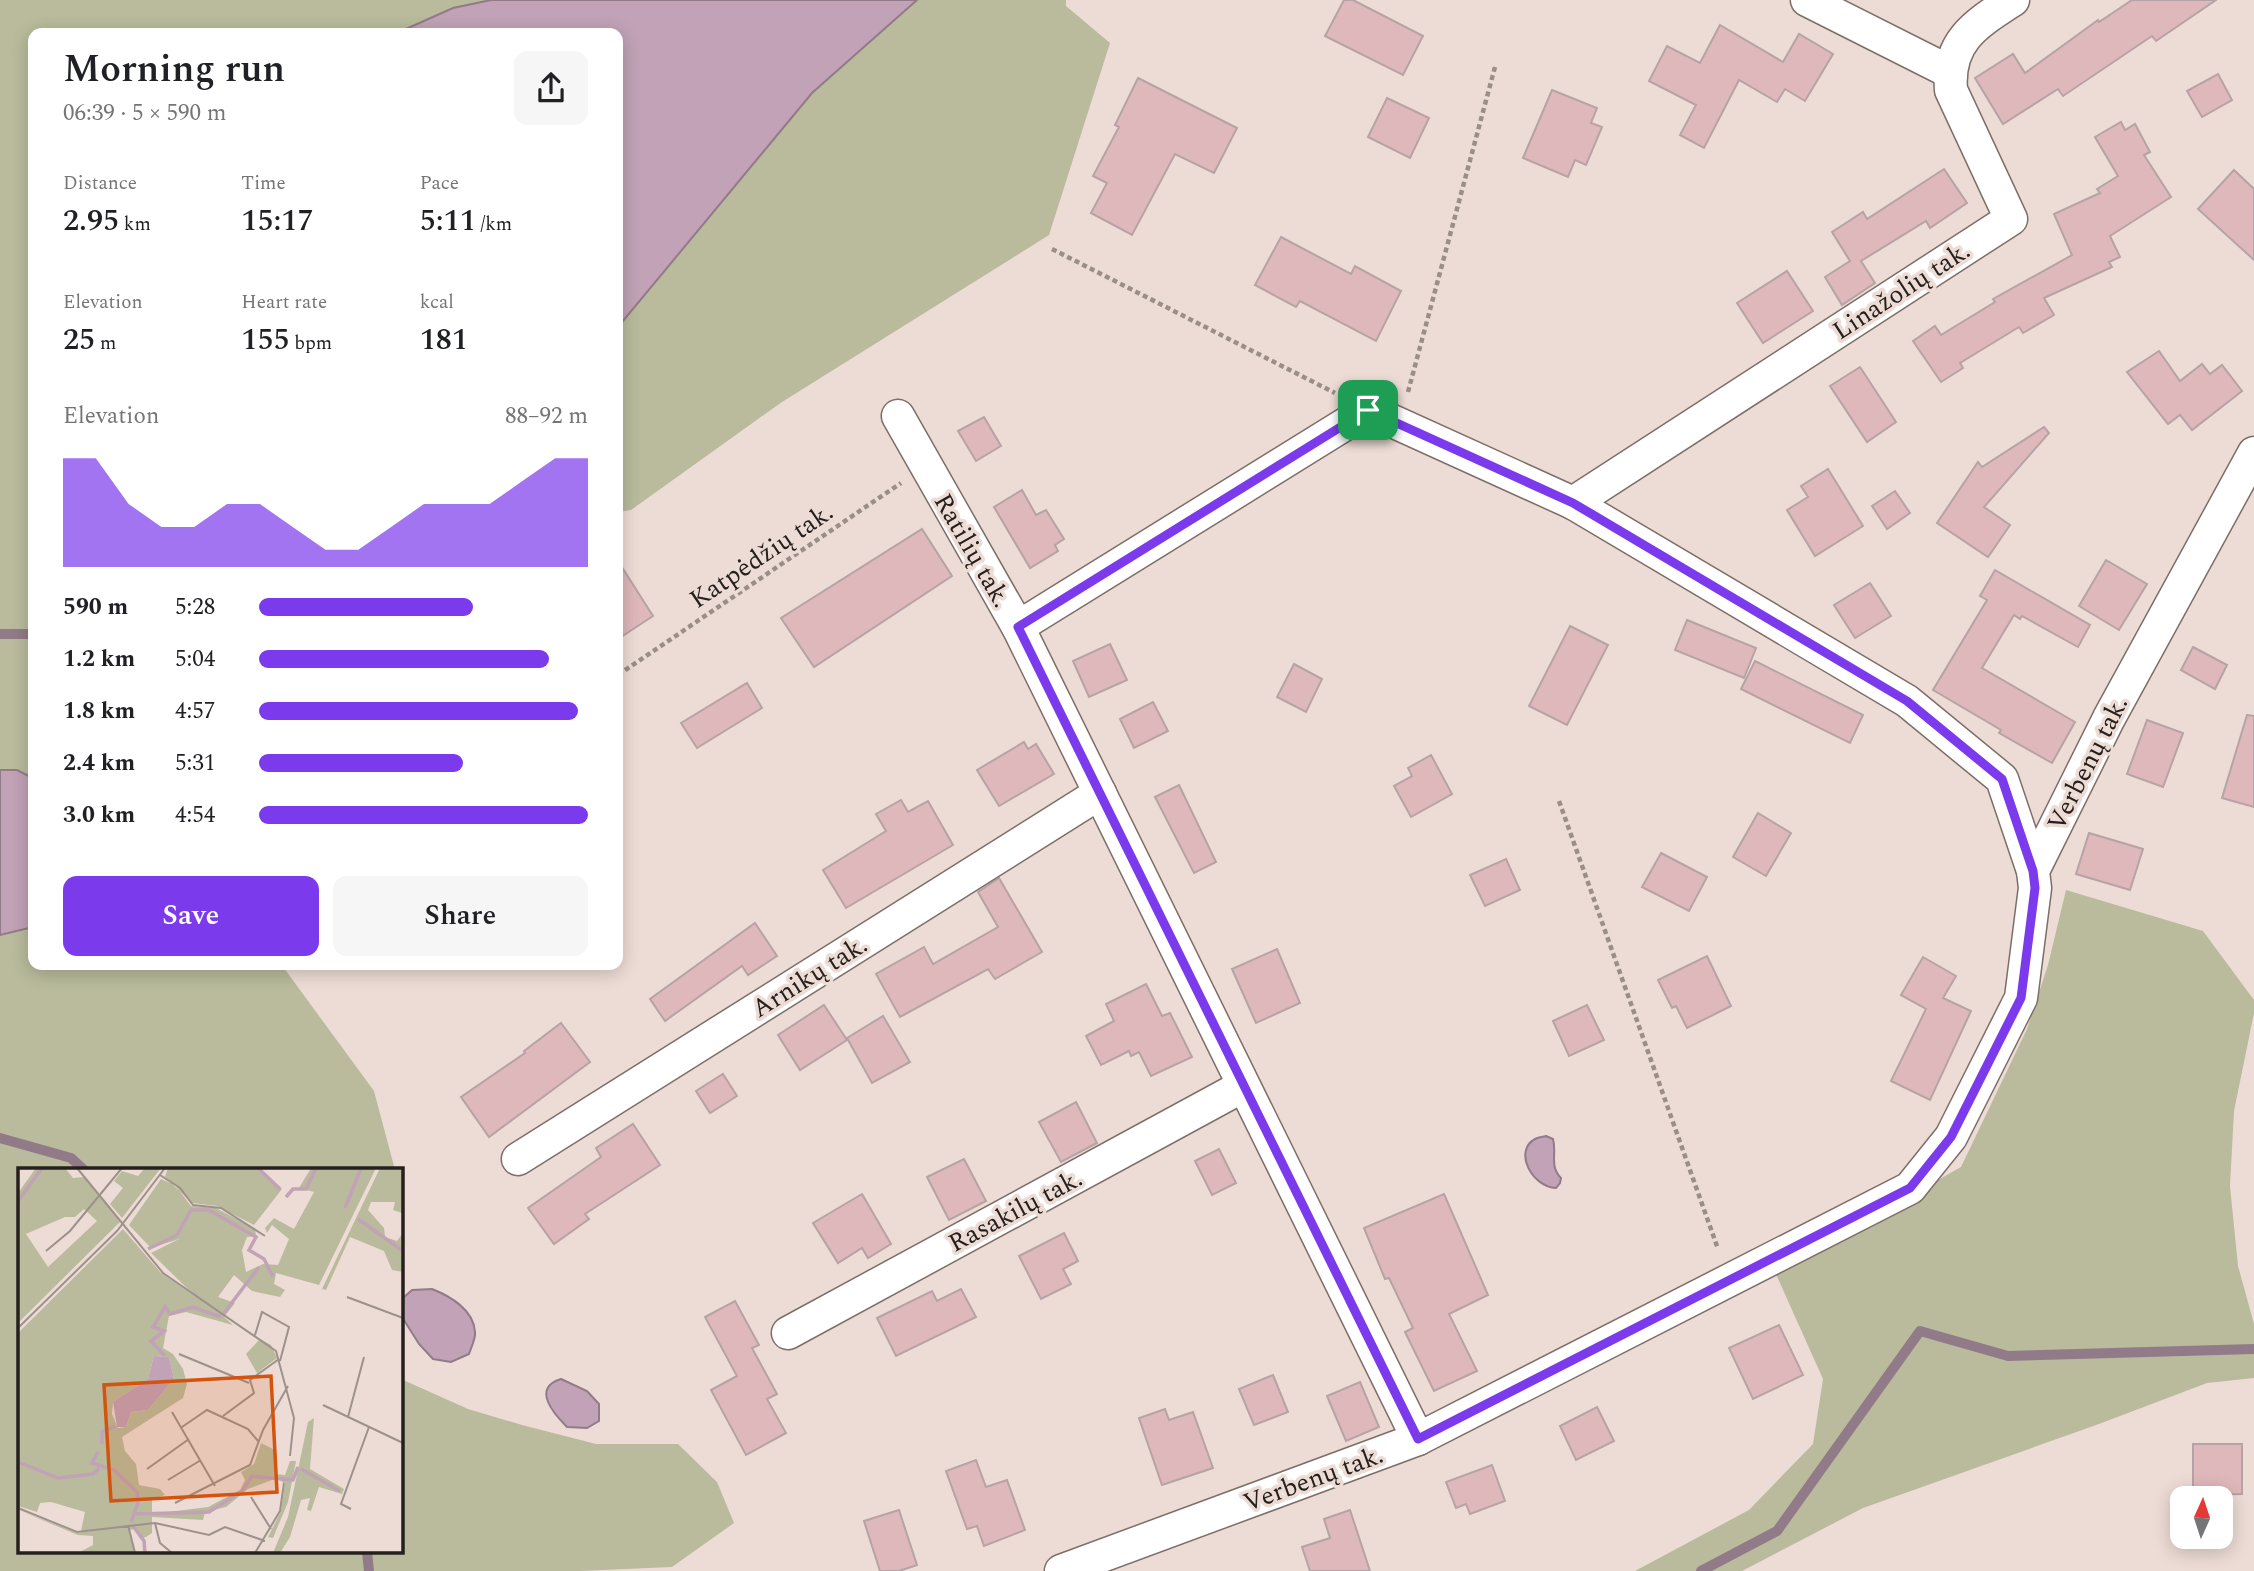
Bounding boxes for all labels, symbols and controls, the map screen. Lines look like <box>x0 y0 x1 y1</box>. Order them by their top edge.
text: Morning run <box>63 41 285 99</box>
button: share <box>514 51 588 125</box>
text: 06:39 · 5 × 590 m <box>63 96 227 131</box>
text: Distance <box>63 169 137 198</box>
text: Time <box>241 169 286 198</box>
text: Pace <box>420 169 459 198</box>
text: 2.95 <box>63 198 119 244</box>
text: 15:17 <box>241 198 313 244</box>
text: 5:11 <box>420 198 476 244</box>
text: km <box>119 210 151 239</box>
text: /km <box>476 210 512 239</box>
street label: Linažolių tak. <box>1825 231 1978 350</box>
text: Elevation <box>63 288 143 317</box>
text: Heart rate <box>241 288 327 317</box>
text: kcal <box>420 288 454 317</box>
text: 25 <box>63 317 95 363</box>
text: 155 <box>241 317 290 363</box>
text: 181 <box>420 317 468 363</box>
text: m <box>95 329 116 358</box>
text: bpm <box>290 329 332 358</box>
pin <box>1338 380 1398 440</box>
icon: arrive <box>1349 391 1387 429</box>
text: Elevation <box>63 399 159 434</box>
text: 88–92 m <box>505 399 588 434</box>
street label: Ratilių tak. <box>923 486 1021 615</box>
street label: Katpėdžių tak. <box>681 493 842 619</box>
text: 590 m <box>63 590 128 625</box>
text: 5:28 <box>175 590 215 625</box>
text: 1.2 km <box>63 642 135 677</box>
text: 5:04 <box>175 642 215 677</box>
street label: Verbenų tak. <box>2037 689 2139 838</box>
text: 1.8 km <box>63 694 135 729</box>
text: 4:57 <box>175 694 215 729</box>
text: 2.4 km <box>63 746 135 781</box>
text: 5:31 <box>175 746 215 781</box>
text: 3.0 km <box>63 798 135 833</box>
text: 4:54 <box>175 798 215 833</box>
button: Save <box>63 876 319 956</box>
button: Share <box>333 876 588 956</box>
street label: Arnikų tak. <box>744 925 875 1028</box>
street label: Rasakilų tak. <box>941 1159 1090 1263</box>
inset map <box>18 1168 402 1554</box>
street label: Verbenų tak. <box>1238 1435 1389 1523</box>
north arrow <box>2170 1486 2233 1549</box>
map controls <box>2170 1486 2233 1549</box>

